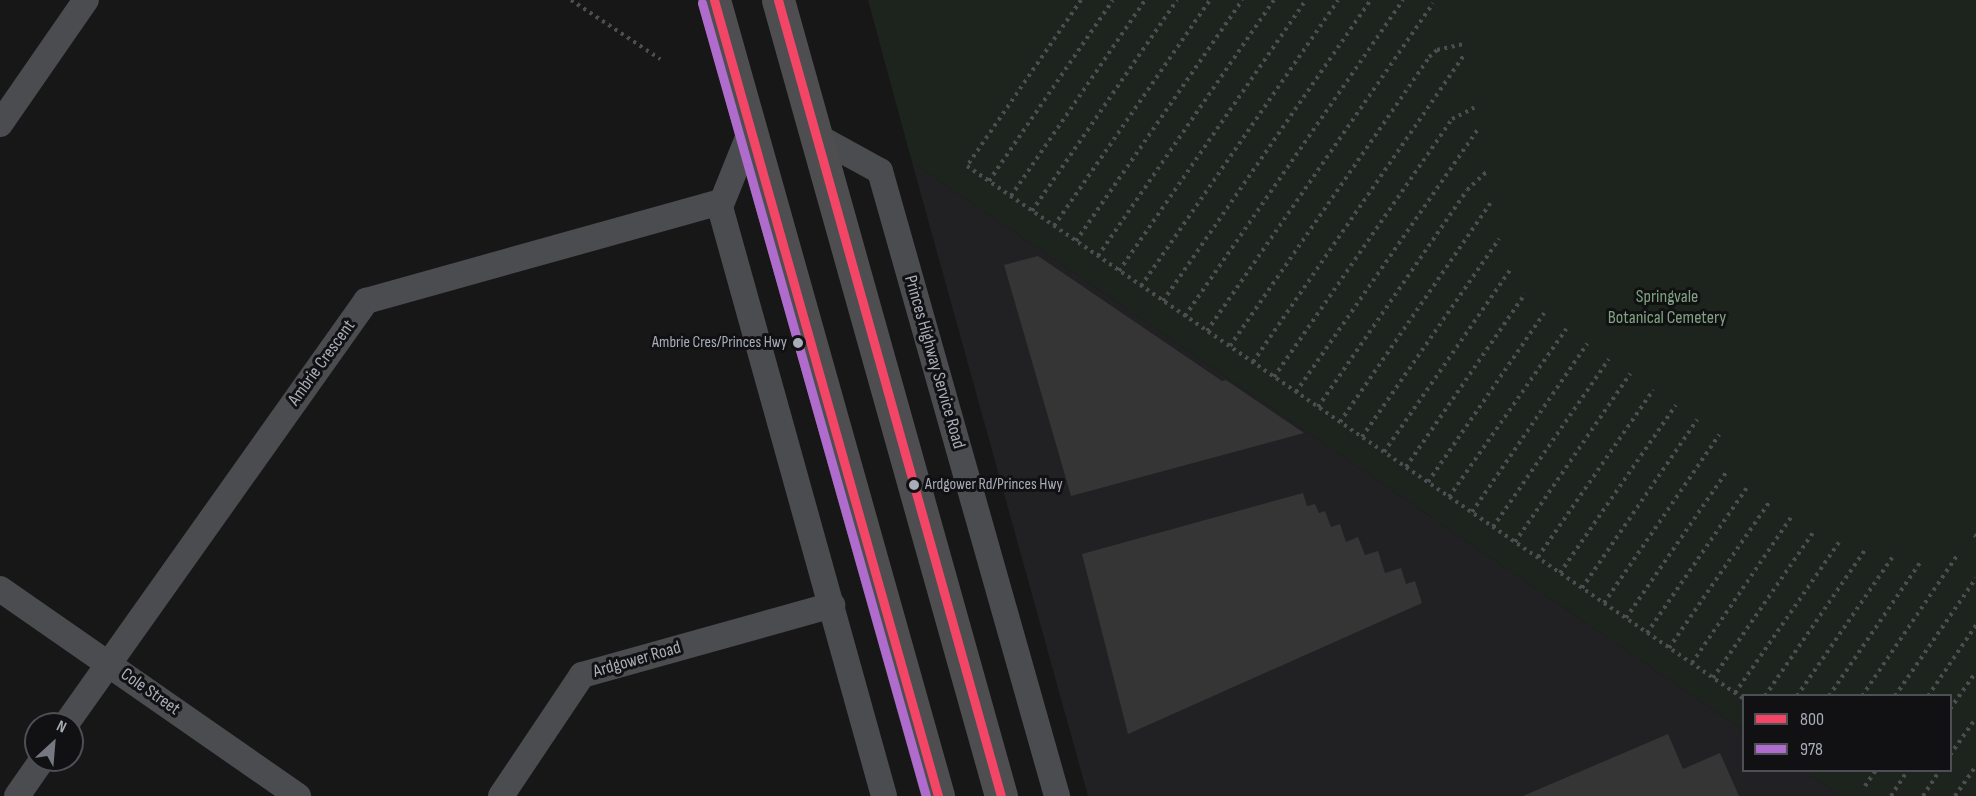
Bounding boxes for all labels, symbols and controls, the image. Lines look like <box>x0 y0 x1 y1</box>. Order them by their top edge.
street label: Princes Highway Service Road <box>899 273 969 451</box>
park label: Springvale Botanical Cemetery <box>1608 287 1726 330</box>
street label: Ambrie Crescent <box>284 316 360 410</box>
place label: Ambrie Cres/Princes Hwy <box>652 333 787 353</box>
marker: Ambrie Cres/Princes Hwy <box>792 337 804 349</box>
place label: Ardgower Rd/Princes Hwy <box>925 475 1063 495</box>
marker: Ardgower Rd/Princes Hwy <box>908 479 920 491</box>
street label: Ardgower Road <box>591 637 683 683</box>
street label: Cole Street <box>116 664 184 720</box>
legend <box>1742 694 1952 772</box>
text: 800 <box>1800 709 1824 730</box>
north arrow <box>24 712 84 772</box>
text: N <box>53 717 69 738</box>
text: 978 <box>1800 739 1823 760</box>

